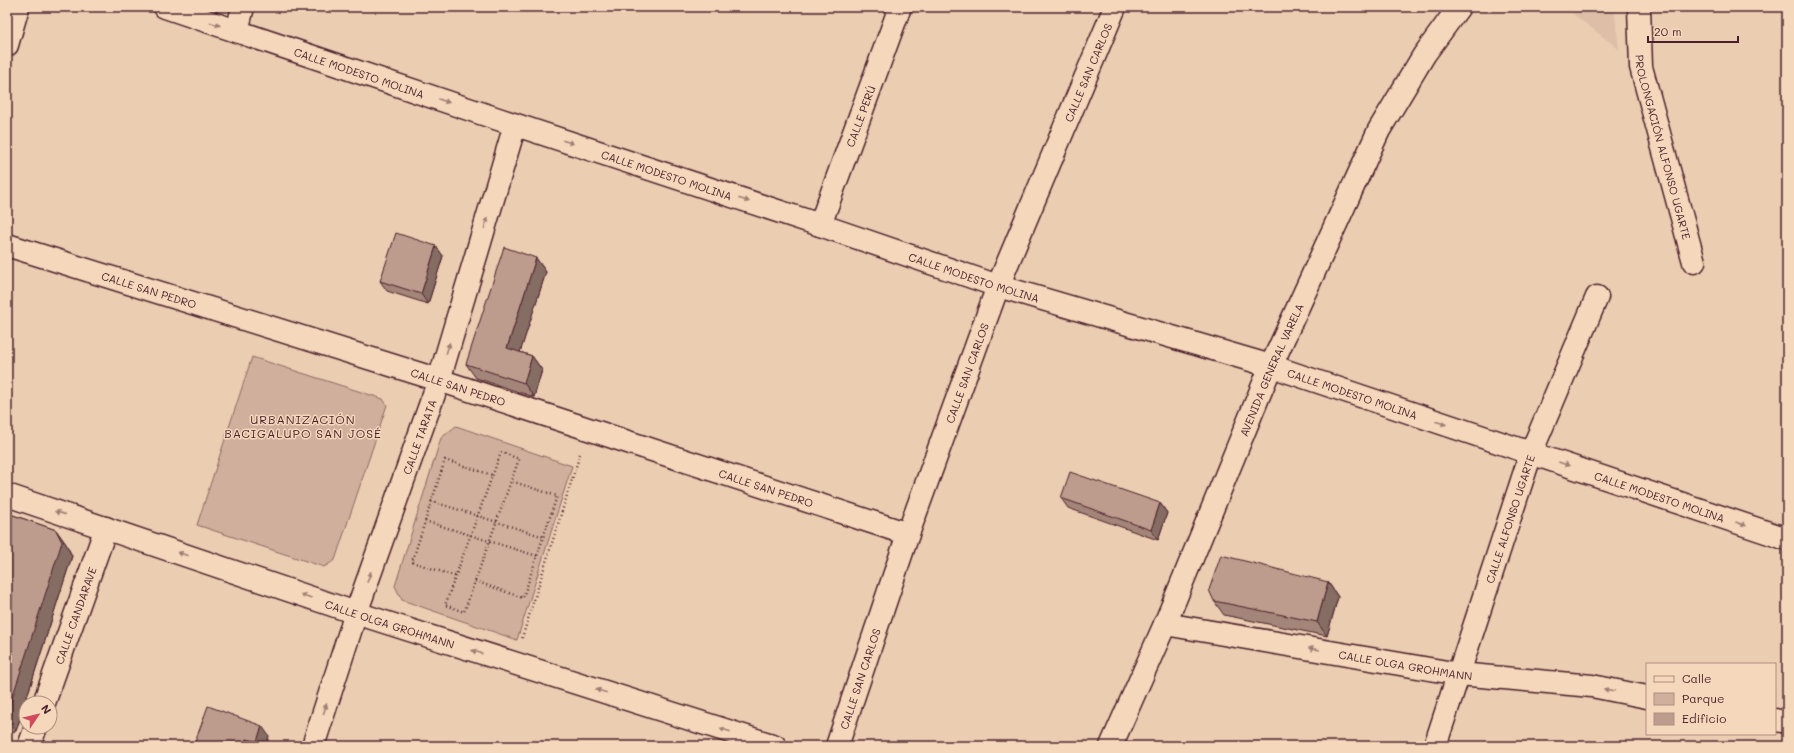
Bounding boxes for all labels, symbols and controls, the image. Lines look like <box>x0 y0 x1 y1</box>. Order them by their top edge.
scale bar <box>1648 18 1738 44</box>
one-way arrow <box>209 21 221 27</box>
street label: CALLE SAN CARLOS <box>1060 21 1115 124</box>
text: 20 m <box>1654 23 1682 39</box>
street label: CALLE MODESTO MOLINA <box>292 43 427 101</box>
street label: PROLONGACIÓN ALFONSO UGARTE <box>1633 54 1695 241</box>
street label: CALLE PERÚ <box>842 83 878 149</box>
one-way arrow <box>439 98 451 104</box>
one-way arrow <box>562 139 574 145</box>
street label: CALLE MODESTO MOLINA <box>599 146 734 203</box>
one-way arrow <box>739 197 751 203</box>
one-way arrow <box>483 217 489 229</box>
street label: CALLE MODESTO MOLINA <box>907 248 1041 305</box>
street label: CALLE SAN PEDRO <box>100 268 199 311</box>
street label: AVENIDA GENERAL VARELA <box>1235 301 1306 438</box>
street label: CALLE SAN CARLOS <box>941 321 992 425</box>
one-way arrow <box>445 342 451 354</box>
street label: CALLE SAN PEDRO <box>409 364 508 409</box>
street label: CALLE MODESTO MOLINA <box>1285 364 1420 422</box>
street label: CALLE TARATA <box>398 397 439 476</box>
district label: URBANIZACIÓN BACIGALUPO SAN JOSÉ <box>224 411 382 441</box>
one-way arrow <box>1436 420 1448 426</box>
street label: CALLE ALFONSO UGARTE <box>1481 453 1537 585</box>
one-way arrow <box>1559 461 1571 467</box>
street label: CALLE SAN PEDRO <box>717 465 816 510</box>
street label: CALLE MODESTO MOLINA <box>1593 467 1727 525</box>
one-way arrow <box>53 509 65 515</box>
one-way arrow <box>1735 521 1747 527</box>
one-way arrow <box>176 551 188 557</box>
street label: CALLE CANDARAVE <box>51 565 99 666</box>
one-way arrow <box>366 570 372 582</box>
one-way arrow <box>299 593 311 599</box>
street label: CALLE OLGA GROHMANN <box>323 596 457 651</box>
street label: CALLE SAN CARLOS <box>836 626 883 731</box>
one-way arrow <box>1308 646 1320 652</box>
street label: CALLE OLGA GROHMANN <box>1338 646 1473 683</box>
one-way arrow <box>471 649 483 655</box>
legend <box>1646 663 1776 735</box>
text: Calle <box>1682 670 1712 686</box>
one-way arrow <box>1603 686 1615 692</box>
one-way arrow <box>595 688 607 694</box>
text: Parque <box>1682 690 1725 706</box>
north arrow <box>18 695 58 735</box>
text: N <box>38 701 55 717</box>
one-way arrow <box>322 703 328 715</box>
text: Edificio <box>1682 710 1726 726</box>
one-way arrow <box>719 727 731 733</box>

